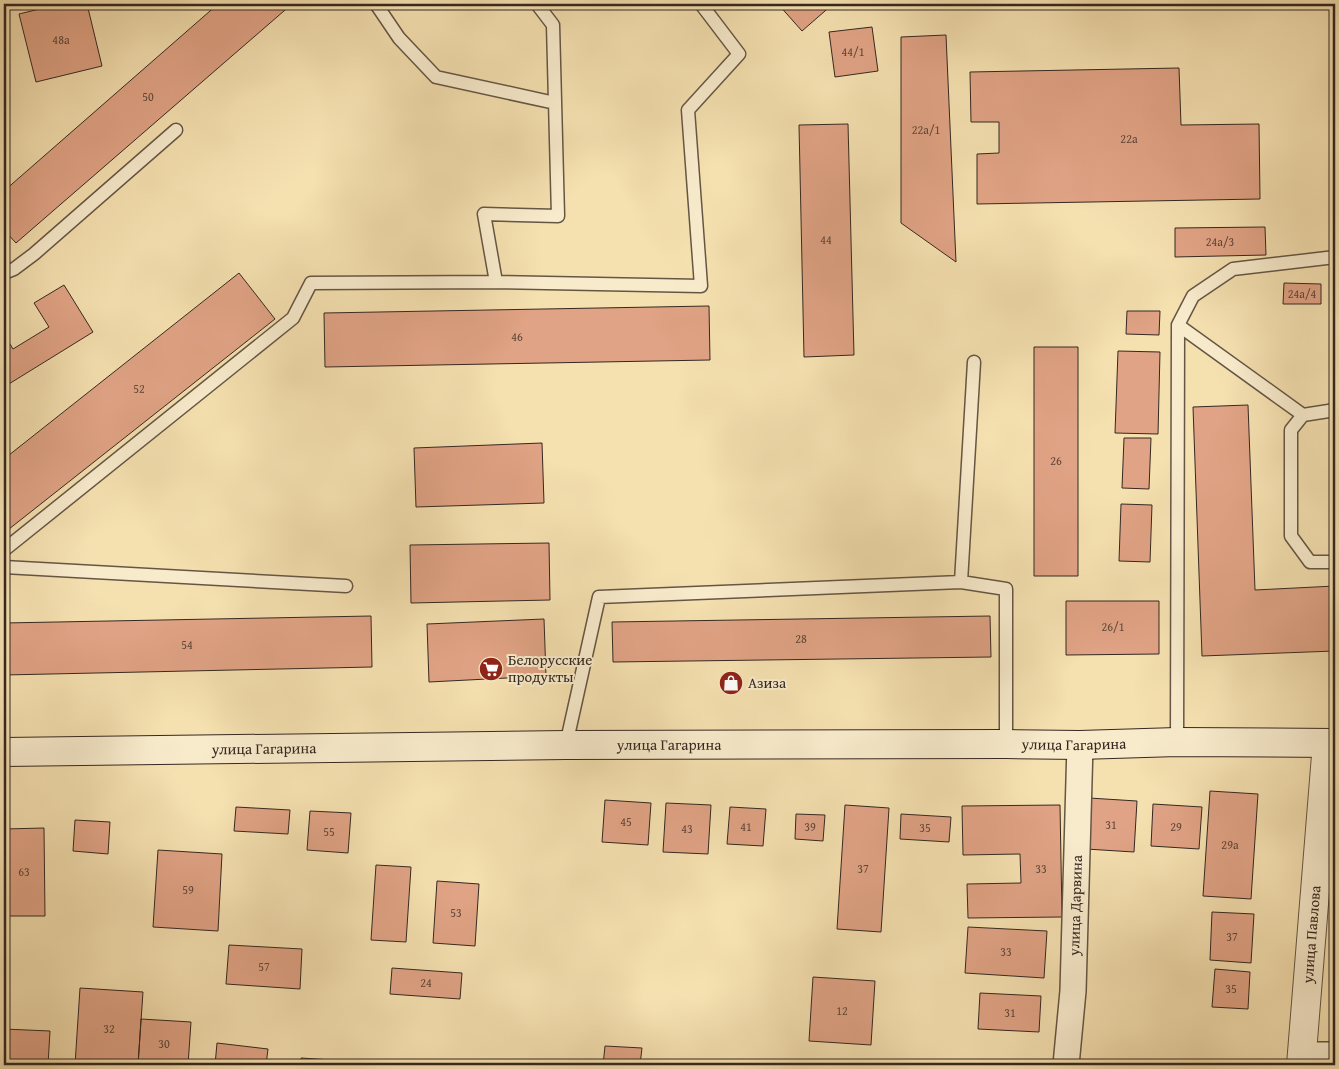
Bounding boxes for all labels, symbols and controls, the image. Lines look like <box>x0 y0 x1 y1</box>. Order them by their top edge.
house number: 48а <box>52 31 70 48</box>
house number: 44/1 <box>842 43 865 60</box>
house number: 50 <box>142 88 154 105</box>
house number: 22а/1 <box>912 121 941 138</box>
house number: 22а <box>1120 130 1138 147</box>
house number: 44 <box>820 231 832 248</box>
house number: 24а/3 <box>1206 233 1235 250</box>
house number: 24а/4 <box>1288 285 1317 302</box>
house number: 46 <box>511 328 523 345</box>
house number: 52 <box>133 380 145 397</box>
house number: 26 <box>1050 452 1062 469</box>
house number: 26/1 <box>1102 618 1125 635</box>
house number: 28 <box>795 630 807 647</box>
house number: 54 <box>181 636 193 653</box>
place label: Белорусские продукты <box>508 649 592 687</box>
supermarket icon: Белорусские продукты <box>478 656 504 682</box>
shop icon: Азиза <box>718 670 744 696</box>
place label: Азиза <box>748 672 787 693</box>
street label: улица Гагарина <box>1020 733 1127 755</box>
street label: улица Гагарина <box>616 734 722 755</box>
street label: улица Гагарина <box>211 737 317 759</box>
house number: 45 <box>620 813 632 830</box>
house number: 31 <box>1105 816 1117 833</box>
house number: 41 <box>740 818 752 835</box>
house number: 39 <box>804 818 816 835</box>
house number: 29 <box>1170 818 1182 835</box>
house number: 35 <box>919 819 931 836</box>
house number: 43 <box>681 820 693 837</box>
house number: 55 <box>323 823 335 840</box>
house number: 29а <box>1221 836 1239 853</box>
street label: улица Дарвина <box>1063 854 1087 957</box>
house number: 37 <box>857 860 869 877</box>
house number: 33 <box>1035 860 1047 877</box>
house number: 63 <box>18 863 30 880</box>
house number: 59 <box>182 881 194 898</box>
street label: улица Павлова <box>1297 884 1326 985</box>
house number: 53 <box>450 904 462 921</box>
house number: 37 <box>1226 928 1238 945</box>
house number: 33 <box>1000 943 1012 960</box>
house number: 57 <box>258 958 270 975</box>
house number: 24 <box>420 974 432 991</box>
house number: 35 <box>1225 980 1237 997</box>
house number: 12 <box>836 1002 848 1019</box>
house number: 31 <box>1004 1004 1016 1021</box>
house number: 32 <box>103 1020 115 1037</box>
house number: 30 <box>158 1035 170 1052</box>

